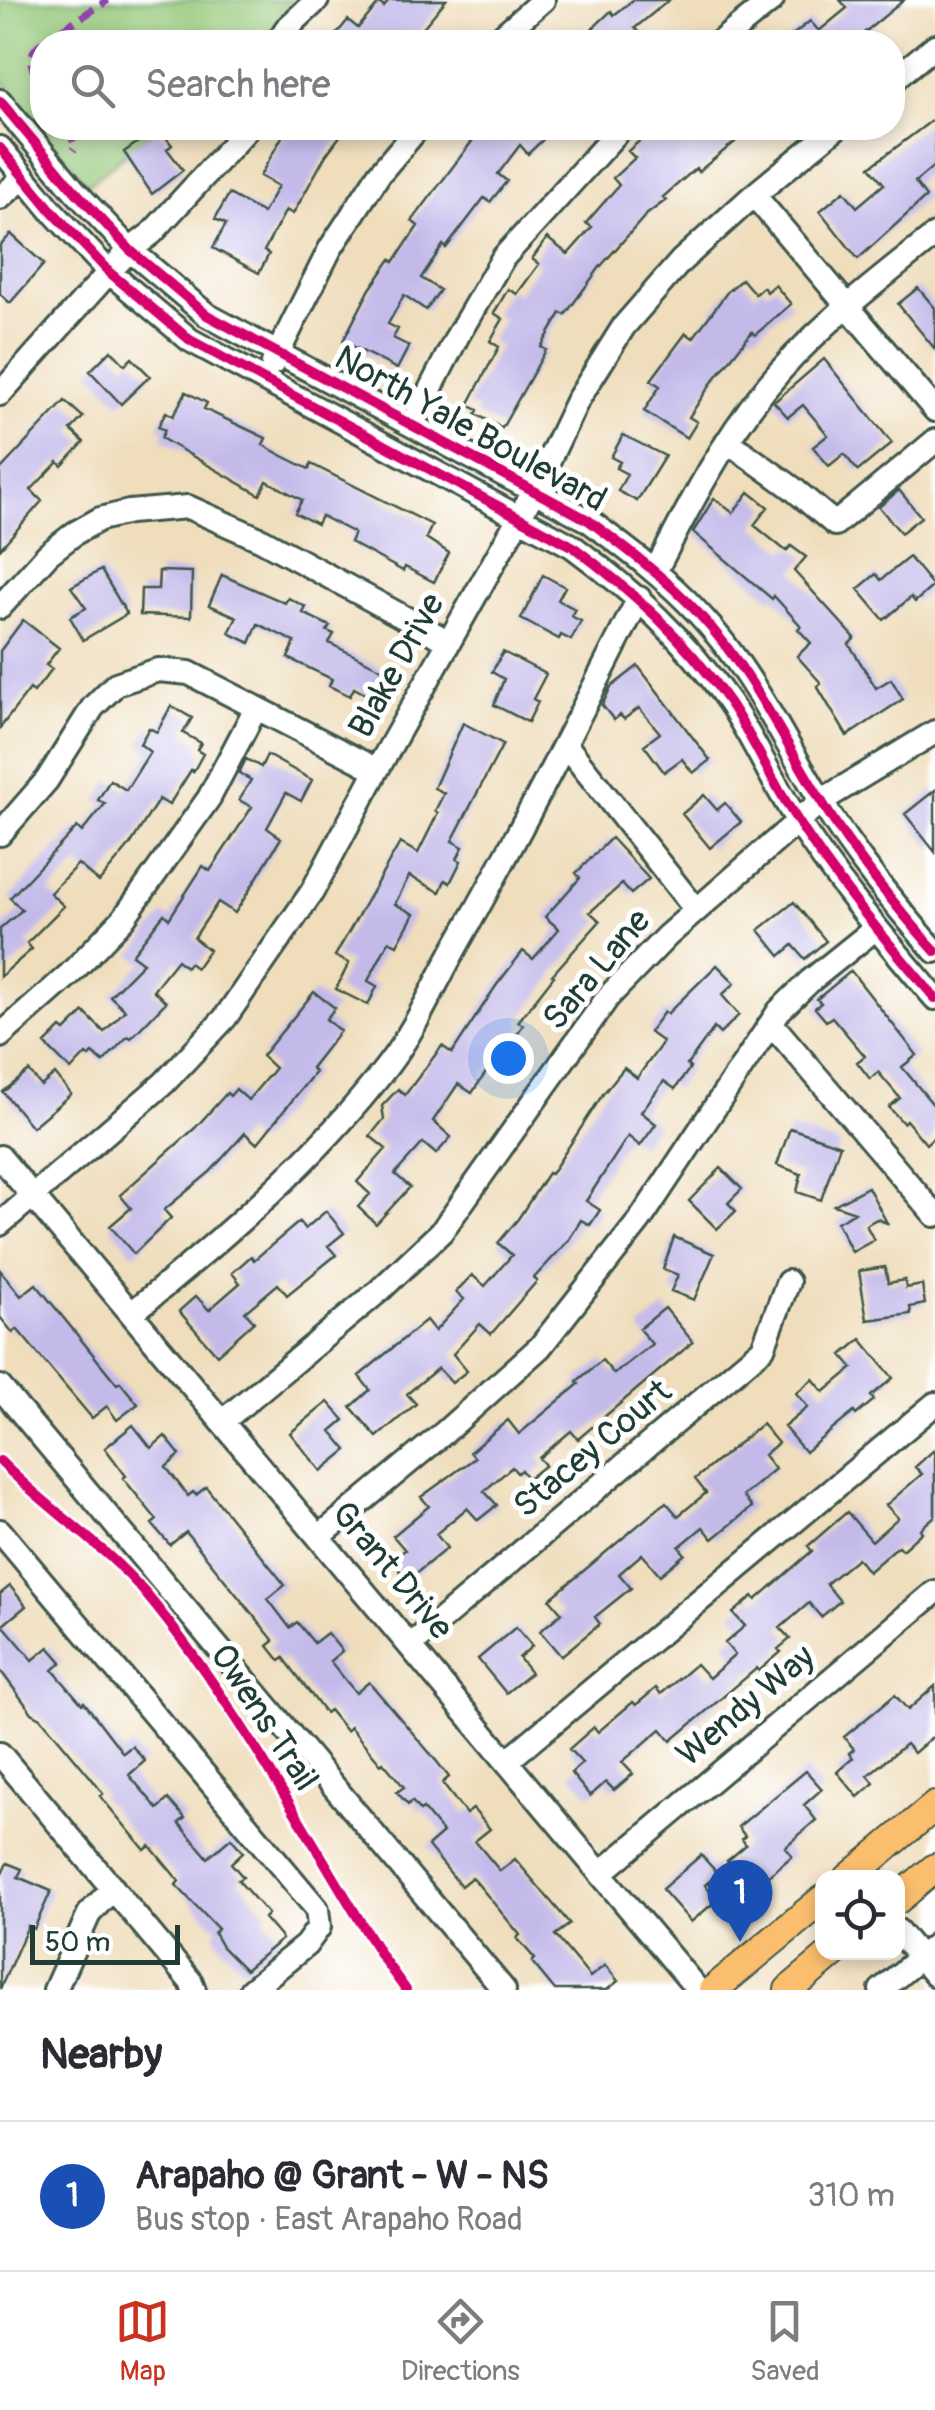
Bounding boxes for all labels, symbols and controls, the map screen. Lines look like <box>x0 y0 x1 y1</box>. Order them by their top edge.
search box <box>30 30 905 140</box>
icon: search <box>65 58 120 113</box>
text: Search here <box>145 61 331 109</box>
street label: North Yale Boulevard <box>327 336 614 522</box>
street label: Blake Drive <box>339 585 455 746</box>
street label: Sara Lane <box>533 900 660 1039</box>
your location <box>483 1033 534 1084</box>
street label: Stacey Court <box>505 1369 681 1528</box>
street label: Grant Drive <box>322 1493 463 1649</box>
street label: Wendy Way <box>668 1635 824 1776</box>
street label: Owens Trail <box>200 1636 328 1799</box>
pin: 1 <box>708 1860 772 1942</box>
map controls <box>815 1870 905 1960</box>
button: locate <box>815 1870 905 1960</box>
scale bar <box>30 1920 180 1964</box>
text: 50 m <box>45 1925 110 1960</box>
text: Nearby <box>40 2029 162 2081</box>
text: Arapaho @ Grant - W - NS <box>135 2152 549 2200</box>
text: 1 <box>66 2176 79 2216</box>
text: 310 m <box>807 2176 895 2216</box>
text: Bus stop · East Arapaho Road <box>135 2200 523 2240</box>
tab: Map <box>115 2294 170 2389</box>
tab: Directions <box>401 2294 520 2389</box>
tab: Saved <box>750 2294 820 2389</box>

